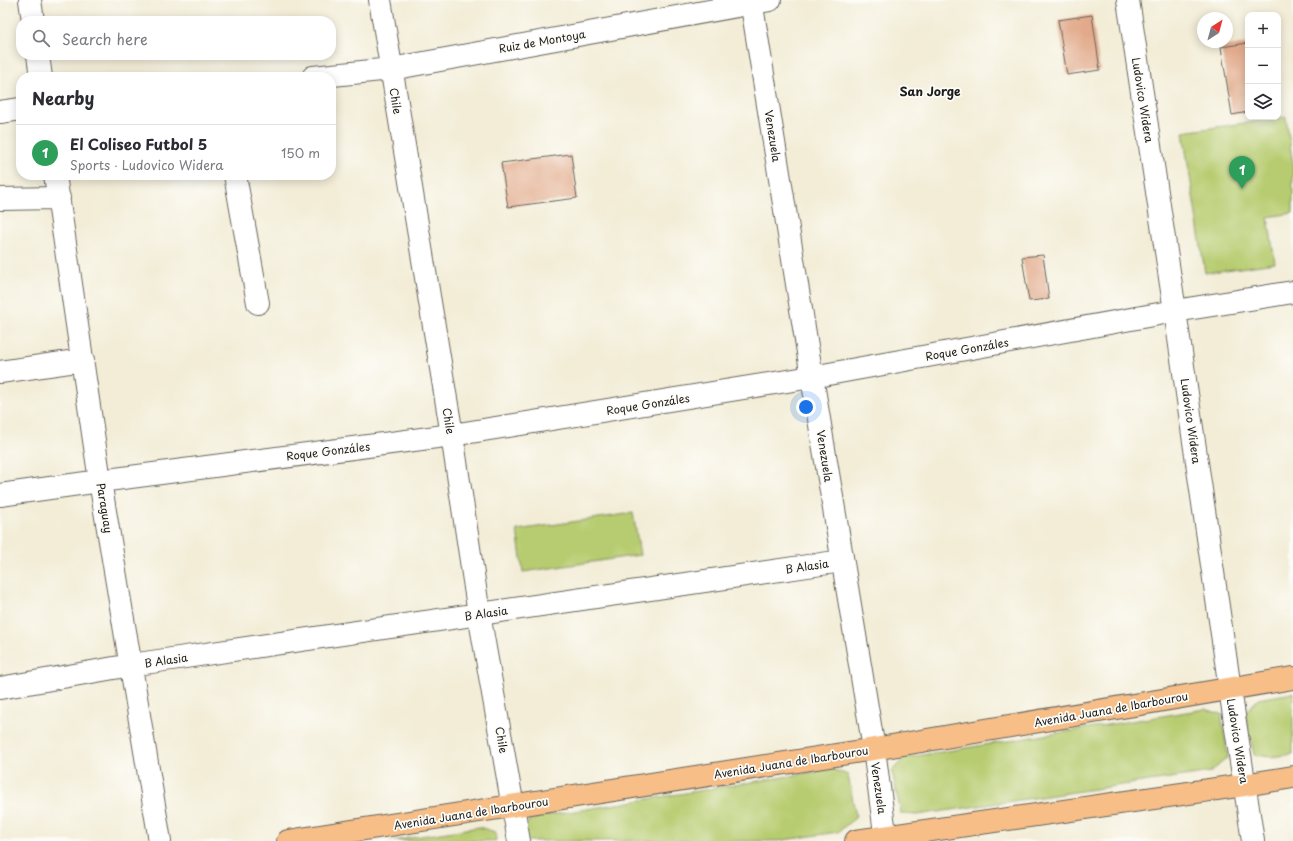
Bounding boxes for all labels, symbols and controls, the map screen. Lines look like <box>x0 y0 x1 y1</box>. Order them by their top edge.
north arrow <box>1197 12 1233 48</box>
map controls <box>1245 12 1281 120</box>
button: + <box>1245 12 1281 48</box>
search box <box>16 16 336 60</box>
street label: Ruiz de Montoya <box>497 25 587 57</box>
icon: search <box>30 27 52 49</box>
text: Search here <box>62 27 148 50</box>
button: − <box>1245 48 1281 84</box>
street label: Ludovico Widera <box>1128 56 1158 145</box>
district label: San Jorge <box>899 82 961 100</box>
button: layers <box>1245 84 1281 120</box>
text: Nearby <box>32 85 94 111</box>
street label: Chile <box>386 86 406 116</box>
street label: Venezuela <box>760 109 786 163</box>
text: El Coliseo Futbol 5 <box>70 132 207 155</box>
text: 1 <box>42 143 48 162</box>
text: 150 m <box>281 143 320 162</box>
text: Sports · Ludovico Widera <box>70 155 224 174</box>
pin: 1 <box>1229 156 1255 189</box>
street label: Roque Gonzáles <box>924 333 1010 365</box>
street label: Ludovico Widera <box>1177 377 1206 466</box>
street label: Roque Gonzáles <box>605 389 691 419</box>
your location <box>796 397 816 417</box>
street label: Chile <box>439 406 459 436</box>
street label: Venezuela <box>812 429 838 483</box>
street label: Roque Gonzáles <box>285 437 371 465</box>
street label: Paraguay <box>93 482 117 534</box>
street label: B Alasia <box>784 555 830 577</box>
street label: B Alasia <box>463 602 509 624</box>
street label: B Alasia <box>143 649 189 671</box>
street label: Avenida Juana de Ibarbourou <box>1033 687 1189 731</box>
street label: Ludovico Widera <box>1223 697 1253 786</box>
street label: Chile <box>491 725 513 755</box>
street label: Avenida Juana de Ibarbourou <box>713 741 869 783</box>
street label: Venezuela <box>867 761 891 815</box>
street label: Avenida Juana de Ibarbourou <box>393 792 549 834</box>

